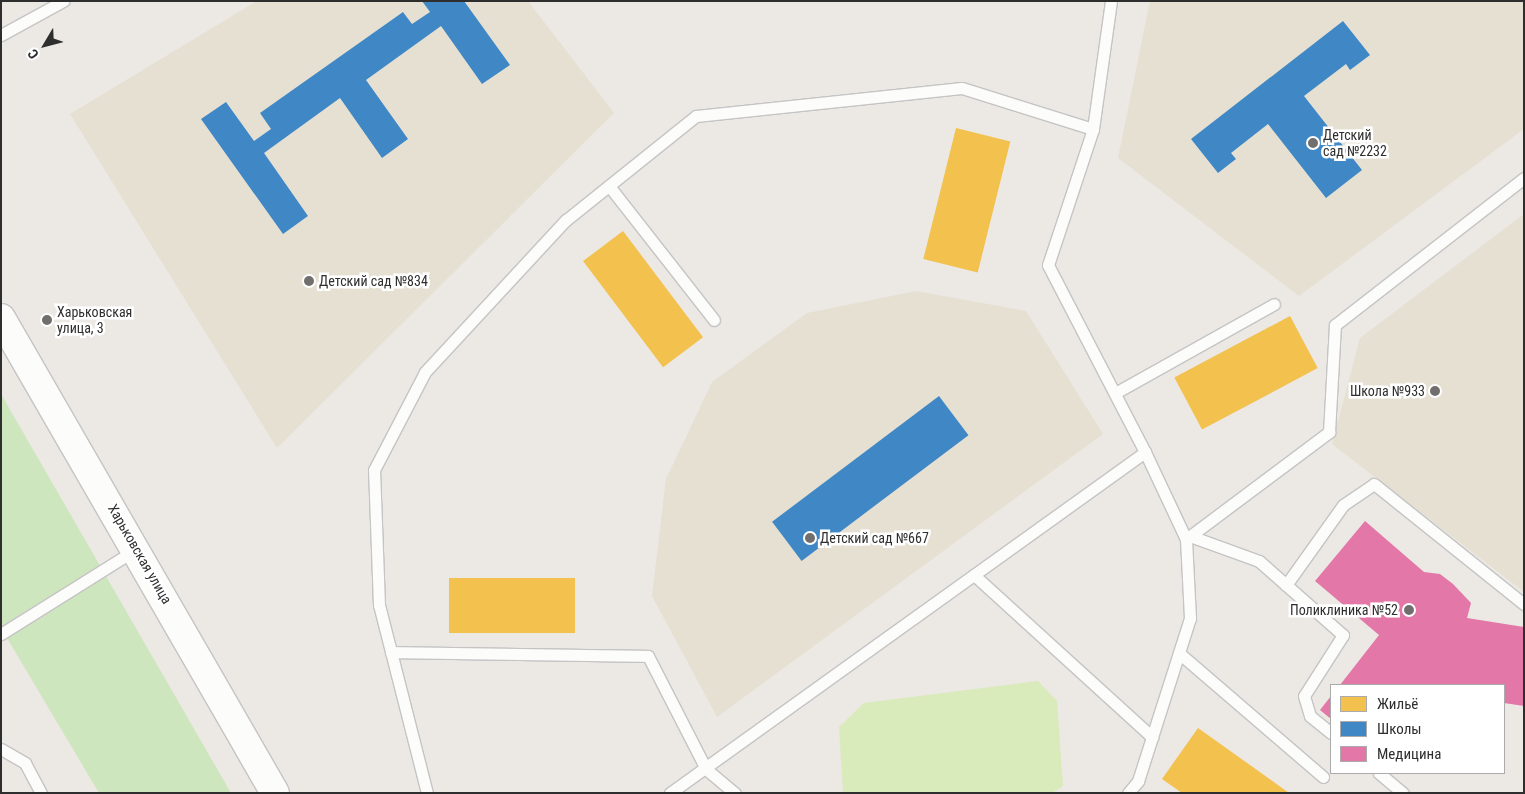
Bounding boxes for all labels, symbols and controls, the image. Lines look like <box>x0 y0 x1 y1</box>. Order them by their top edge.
north arrow <box>20 20 70 70</box>
text: С <box>24 46 42 62</box>
place label: Детский сад №2232 <box>1323 127 1387 160</box>
marker: Детский сад №2232 <box>1307 137 1319 149</box>
place label: Детский сад №834 <box>319 273 428 289</box>
marker: Детский сад №834 <box>303 275 315 287</box>
place label: Харьковская улица, 3 <box>57 304 132 336</box>
marker: Харьковская улица, 3 <box>41 314 53 326</box>
place label: Школа №933 <box>1350 383 1425 399</box>
marker: Школа №933 <box>1429 385 1441 397</box>
street label: Харьковская улица <box>105 501 175 607</box>
place label: Детский сад №667 <box>820 530 929 546</box>
marker: Детский сад №667 <box>804 532 816 544</box>
place label: Поликлиника №52 <box>1290 602 1398 618</box>
marker: Поликлиника №52 <box>1402 603 1416 617</box>
legend <box>1330 684 1505 774</box>
text: Жильё <box>1377 695 1418 713</box>
text: Школы <box>1377 720 1422 738</box>
text: Медицина <box>1377 745 1441 763</box>

